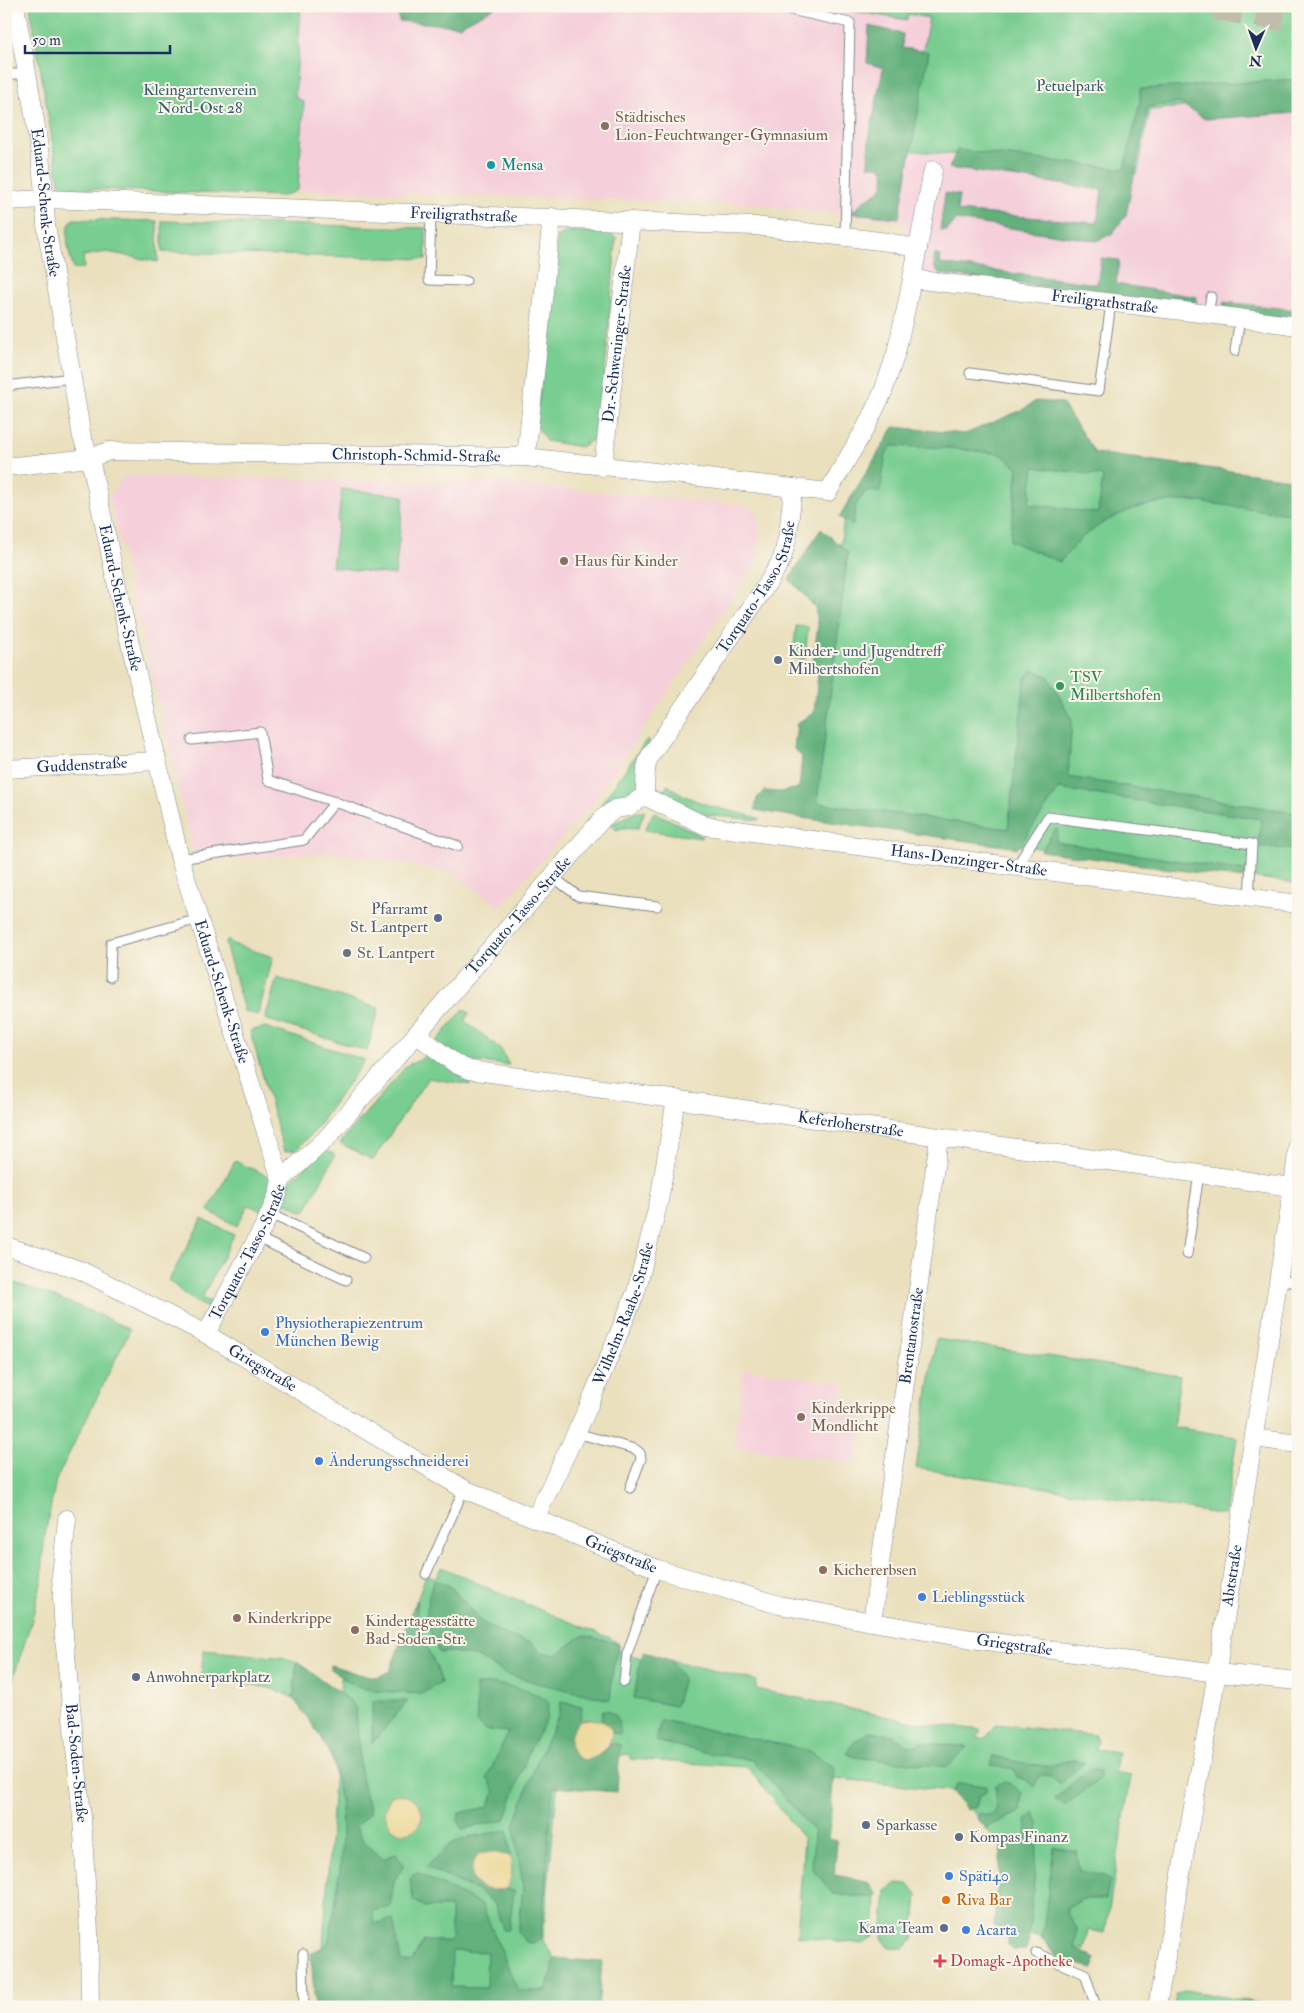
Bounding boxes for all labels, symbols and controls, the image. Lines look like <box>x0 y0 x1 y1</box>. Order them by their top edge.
scale bar <box>25 22 170 54</box>
north arrow <box>1232 22 1282 72</box>
text: 50 m <box>32 31 61 50</box>
text: N <box>1249 52 1263 69</box>
park label: Petuelpark <box>1036 76 1104 97</box>
park label: Kleingartenverein Nord-Ost 28 <box>143 80 257 118</box>
place label: Städtisches Lion-Feuchtwanger-Gymnasium <box>615 107 829 145</box>
marker: Städtisches Lion-Feuchtwanger-Gymnasium <box>599 120 611 132</box>
street label: Eduard-Schenk-Straße <box>26 127 65 279</box>
place label: Mensa <box>501 155 544 175</box>
marker: Mensa <box>485 159 497 171</box>
street label: Freiligrathstraße <box>410 203 518 227</box>
street label: Dr.-Schweninger-Straße <box>598 264 636 424</box>
street label: Freiligrathstraße <box>1050 286 1159 318</box>
street label: Christoph-Schmid-Straße <box>332 444 501 467</box>
street label: Torquato-Tasso-Straße <box>712 519 799 658</box>
street label: Eduard-Schenk-Straße <box>94 523 146 674</box>
place label: Haus für Kinder <box>574 551 678 571</box>
marker: Haus für Kinder <box>558 555 570 567</box>
place label: Kinder- und Jugendtreff Milbertshofen <box>788 641 945 679</box>
marker: Kinder- und Jugendtreff Milbertshofen <box>772 654 784 666</box>
place label: TSV Milbertshofen <box>1070 667 1161 705</box>
marker: TSV Milbertshofen <box>1054 680 1066 692</box>
street label: Guddenstraße <box>36 753 128 777</box>
street label: Hans-Denzinger-Straße <box>889 840 1049 881</box>
street label: Torquato-Tasso-Straße <box>462 852 576 979</box>
place label: Pfarramt St. Lantpert <box>350 899 428 938</box>
marker: Pfarramt St. Lantpert <box>432 912 444 924</box>
street label: Eduard-Schenk-Straße <box>190 917 254 1067</box>
place label: St. Lantpert <box>357 943 435 964</box>
marker: St. Lantpert <box>341 947 353 959</box>
street label: Keferloherstraße <box>797 1107 905 1142</box>
street label: Torquato-Tasso-Straße <box>205 1182 290 1324</box>
street label: Wilhelm-Raabe-Straße <box>588 1240 658 1389</box>
street label: Brentanostraße <box>895 1286 928 1385</box>
place label: Physiotherapiezentrum München Bewig <box>275 1313 424 1351</box>
marker: Physiotherapiezentrum München Bewig <box>259 1326 271 1338</box>
street label: Griegstraße <box>224 1340 301 1396</box>
place label: Kinderkrippe Mondlicht <box>811 1398 896 1436</box>
marker: Kinderkrippe Mondlicht <box>795 1411 807 1423</box>
place label: Änderungsschneiderei <box>328 1451 469 1471</box>
marker: Änderungsschneiderei <box>313 1455 325 1467</box>
street label: Griegstraße <box>582 1530 661 1578</box>
street label: Abtstraße <box>1217 1543 1247 1609</box>
place label: Kichererbsen <box>833 1560 917 1580</box>
marker: Kichererbsen <box>817 1564 829 1576</box>
place label: Lieblingsstück <box>932 1587 1026 1607</box>
marker: Lieblingsstück <box>916 1591 928 1603</box>
place label: Kinderkrippe <box>247 1608 332 1629</box>
place label: Kindertagesstätte Bad-Soden-Str. <box>365 1611 476 1649</box>
marker: Kinderkrippe <box>231 1612 243 1624</box>
marker: Kindertagesstätte Bad-Soden-Str. <box>349 1624 361 1636</box>
street label: Griegstraße <box>975 1630 1054 1660</box>
place label: Anwohnerparkplatz <box>145 1667 271 1688</box>
marker: Anwohnerparkplatz <box>130 1671 142 1683</box>
street label: Bad-Soden-Straße <box>61 1702 92 1824</box>
place label: Sparkasse <box>876 1815 938 1836</box>
marker: Sparkasse <box>860 1819 872 1831</box>
place label: Kompas Finanz <box>969 1827 1069 1848</box>
marker: Kompas Finanz <box>953 1831 965 1843</box>
place label: Späti40 <box>959 1866 1009 1887</box>
marker: Späti40 <box>943 1870 955 1882</box>
place label: Riva Bar <box>956 1890 1011 1910</box>
marker: Riva Bar <box>940 1894 952 1906</box>
place label: Kama Team <box>858 1918 935 1938</box>
place label: Acarta <box>975 1920 1017 1940</box>
marker: Kama Team <box>938 1922 950 1934</box>
marker: Acarta <box>960 1924 972 1936</box>
place label: Domagk-Apotheke <box>950 1951 1073 1972</box>
marker: Domagk-Apotheke <box>934 1955 946 1967</box>

